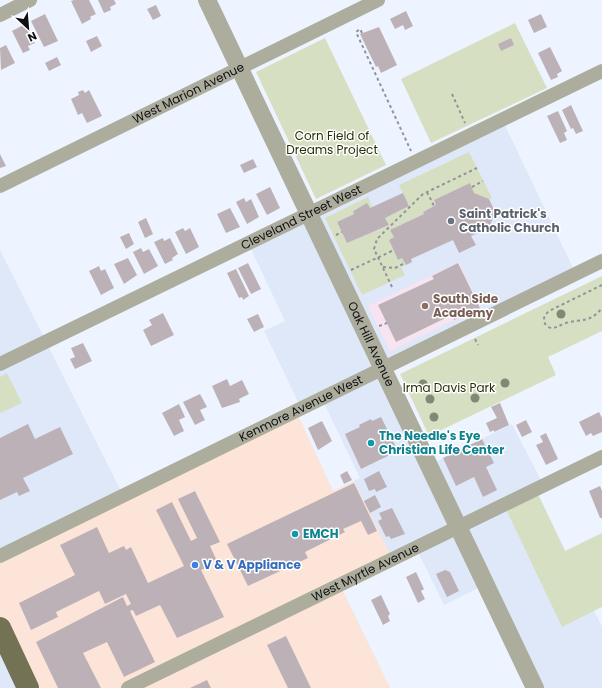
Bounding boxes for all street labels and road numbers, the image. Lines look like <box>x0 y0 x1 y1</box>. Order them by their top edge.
street label: West Marion Avenue <box>129 58 247 128</box>
street label: Cleveland Street West <box>238 180 364 254</box>
street label: Oak Hill Avenue <box>344 298 399 389</box>
street label: Kenmore Avenue West <box>236 371 365 446</box>
street label: West Myrtle Avenue <box>308 538 422 605</box>

